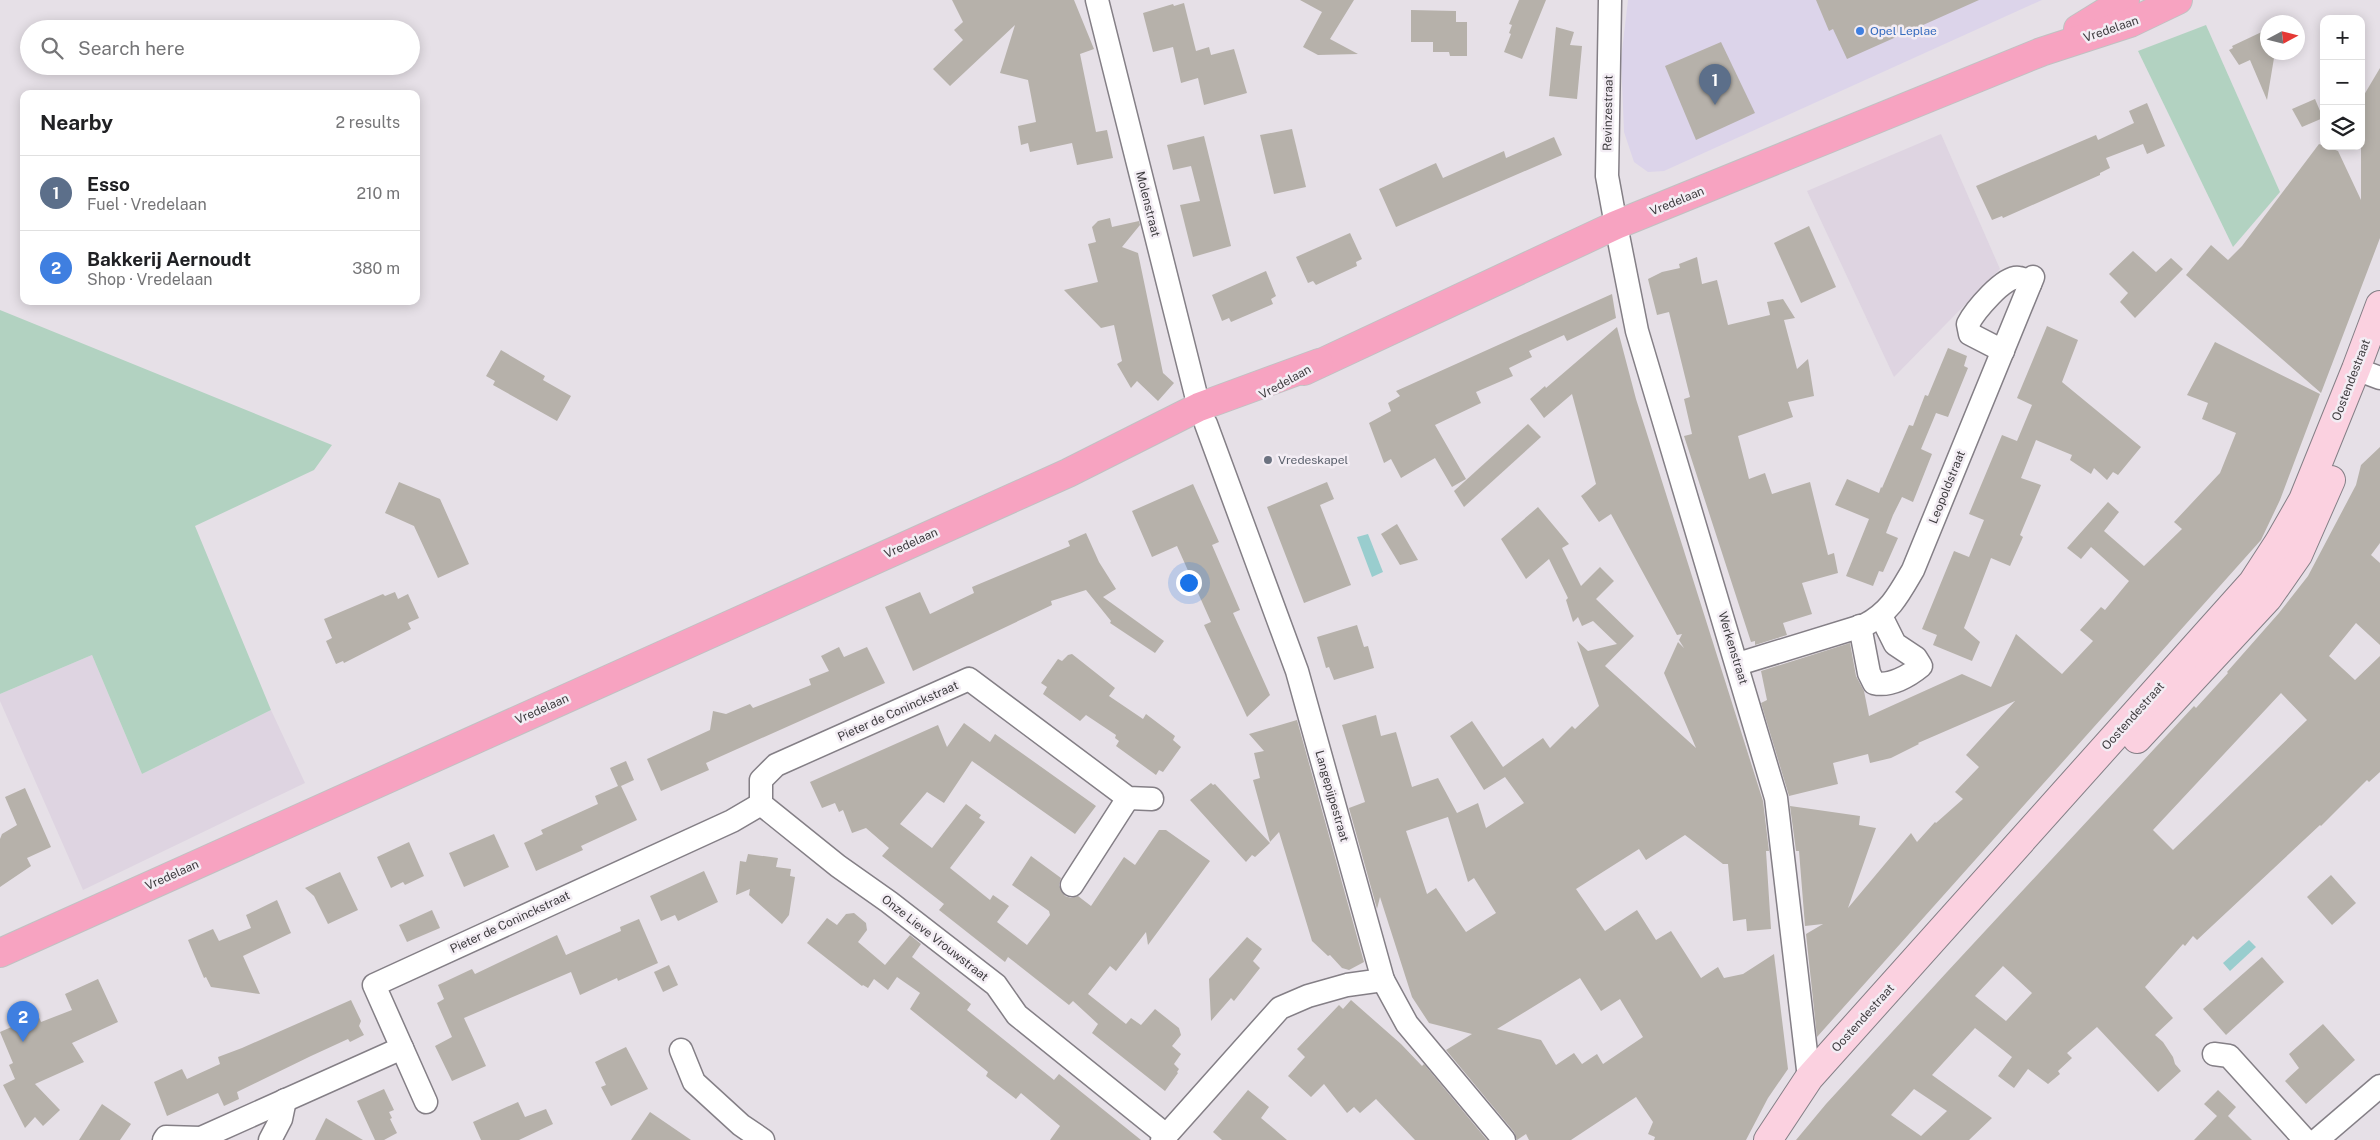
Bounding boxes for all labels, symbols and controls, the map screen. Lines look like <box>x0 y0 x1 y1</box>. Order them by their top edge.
street label: Vredelaan <box>2082 13 2140 45</box>
north arrow <box>2260 15 2305 60</box>
map controls <box>2320 15 2365 150</box>
button: + <box>2320 15 2365 60</box>
search box <box>20 20 420 75</box>
place label: Opel Leplae <box>1870 24 1937 38</box>
marker: Opel Leplae <box>1854 25 1866 37</box>
icon: search <box>38 34 66 62</box>
text: Search here <box>78 37 185 59</box>
button: − <box>2320 60 2365 105</box>
pin: 1 <box>1699 64 1731 105</box>
street label: Revinzestraat <box>1600 75 1616 151</box>
button: layers <box>2320 105 2365 150</box>
text: Nearby <box>40 110 113 135</box>
text: 2 results <box>335 113 400 132</box>
street label: Molenstraat <box>1133 170 1163 239</box>
text: Esso <box>87 173 130 195</box>
text: 1 <box>53 184 59 203</box>
text: 210 m <box>356 184 400 203</box>
street label: Vredelaan <box>1648 184 1706 218</box>
text: Fuel · Vredelaan <box>87 195 207 214</box>
text: Bakkerij Aernoudt <box>87 248 251 270</box>
text: 2 <box>51 259 61 278</box>
text: 380 m <box>352 259 400 278</box>
text: Shop · Vredelaan <box>87 270 213 289</box>
street label: Oostendestraat <box>2329 337 2373 423</box>
street label: Vredelaan <box>1257 362 1313 402</box>
street label: Leopoldstraat <box>1926 448 1968 526</box>
place label: Vredeskapel <box>1278 453 1349 467</box>
marker: Vredeskapel <box>1262 454 1274 466</box>
street label: Vredelaan <box>882 525 940 561</box>
your location <box>1176 570 1202 596</box>
street label: Werkenstraat <box>1715 610 1751 686</box>
street label: Pieter de Coninckstraat <box>836 678 961 744</box>
street label: Oostendestraat <box>2099 679 2167 753</box>
street label: Vredelaan <box>513 691 571 727</box>
street label: Langepijpestraat <box>1312 749 1352 844</box>
street label: Vredelaan <box>143 857 201 893</box>
street label: Pieter de Coninckstraat <box>448 888 572 956</box>
street label: Onze Lieve Vrouwstraat <box>879 892 991 984</box>
street label: Oostendestraat <box>1829 981 1897 1055</box>
pin: 2 <box>7 1001 39 1042</box>

